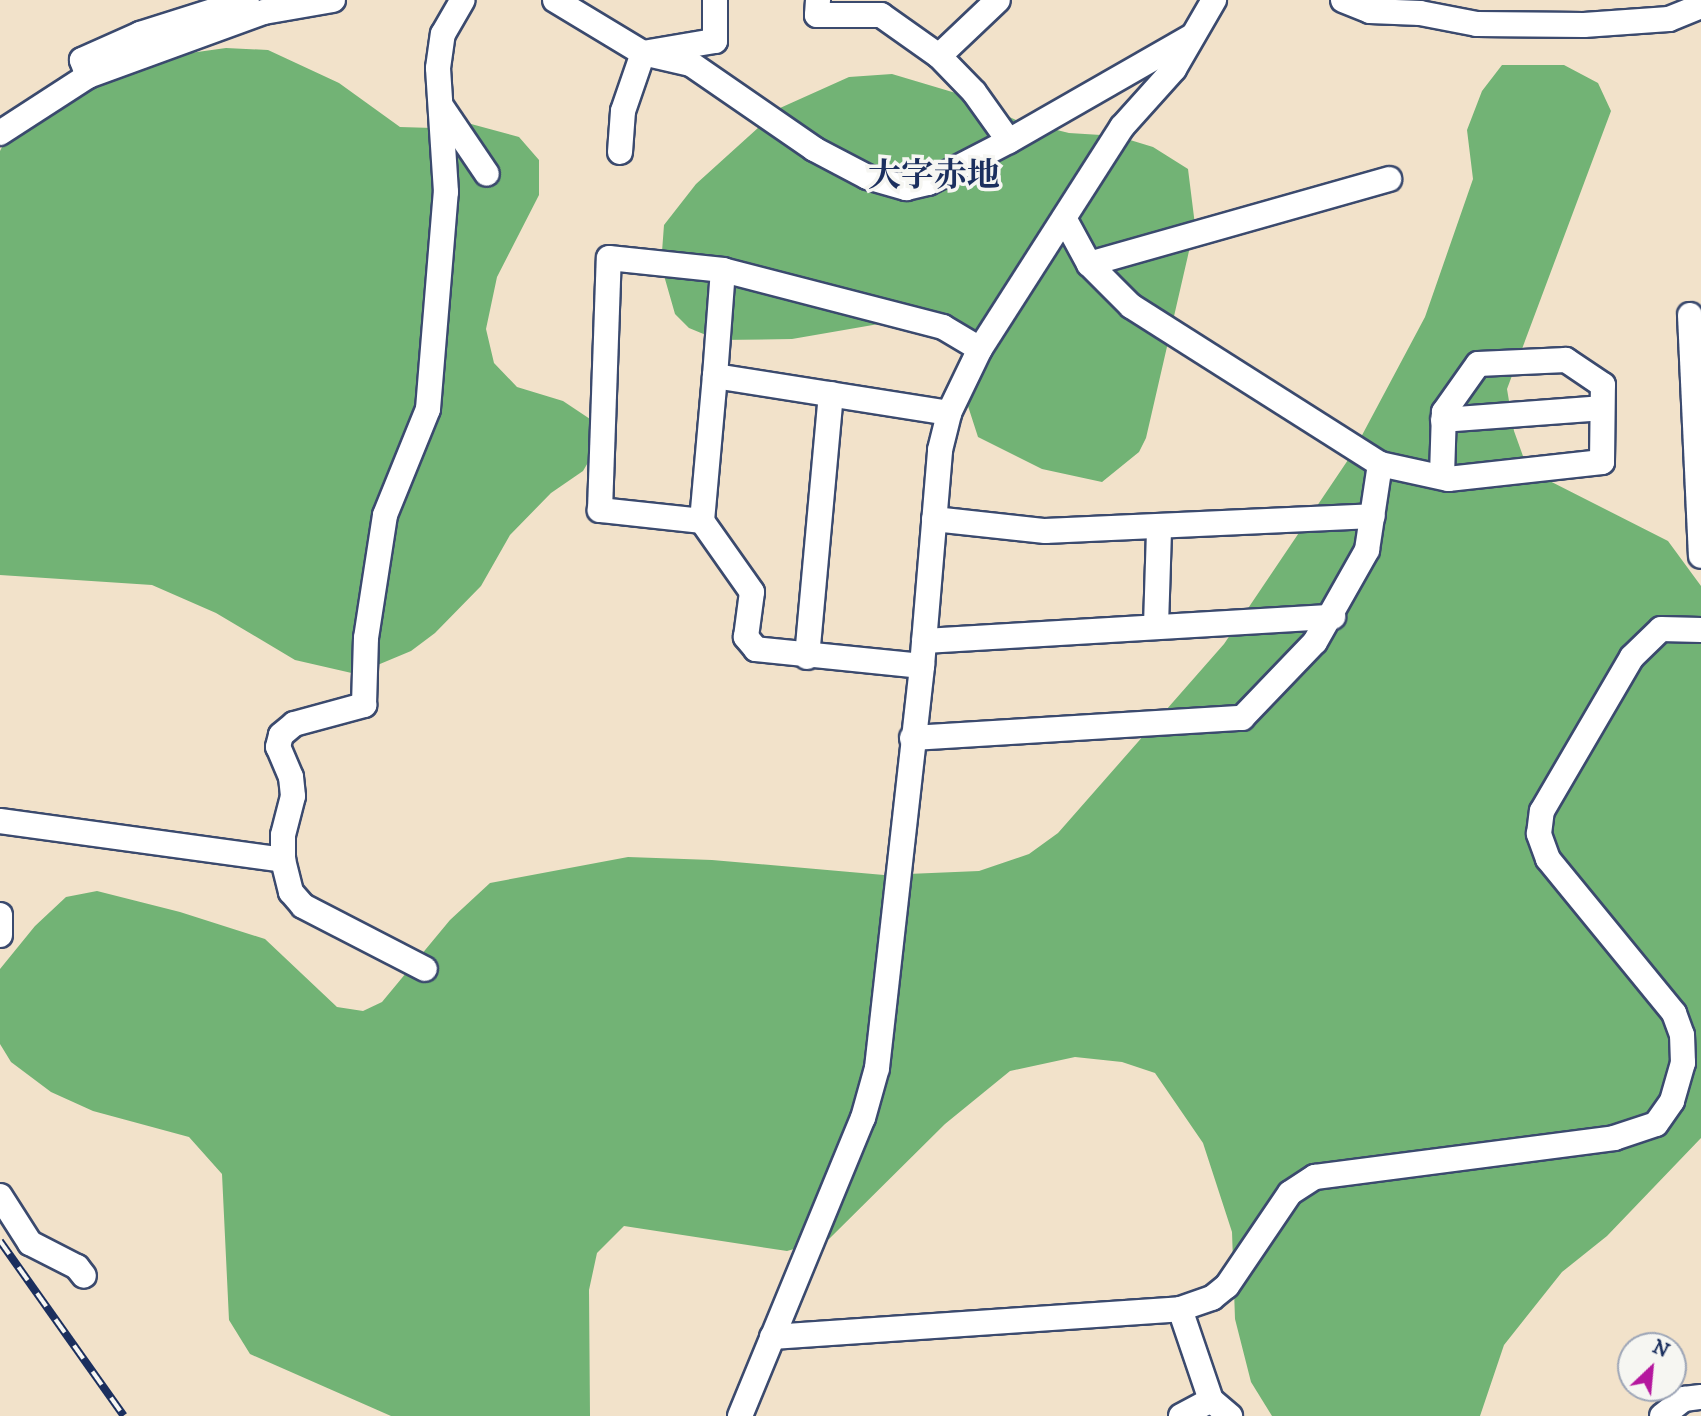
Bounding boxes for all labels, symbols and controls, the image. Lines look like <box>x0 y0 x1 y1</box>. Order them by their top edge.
district label: 大字赤地 <box>868 157 1000 197</box>
north arrow <box>1617 1332 1687 1402</box>
text: N <box>1648 1336 1673 1363</box>

